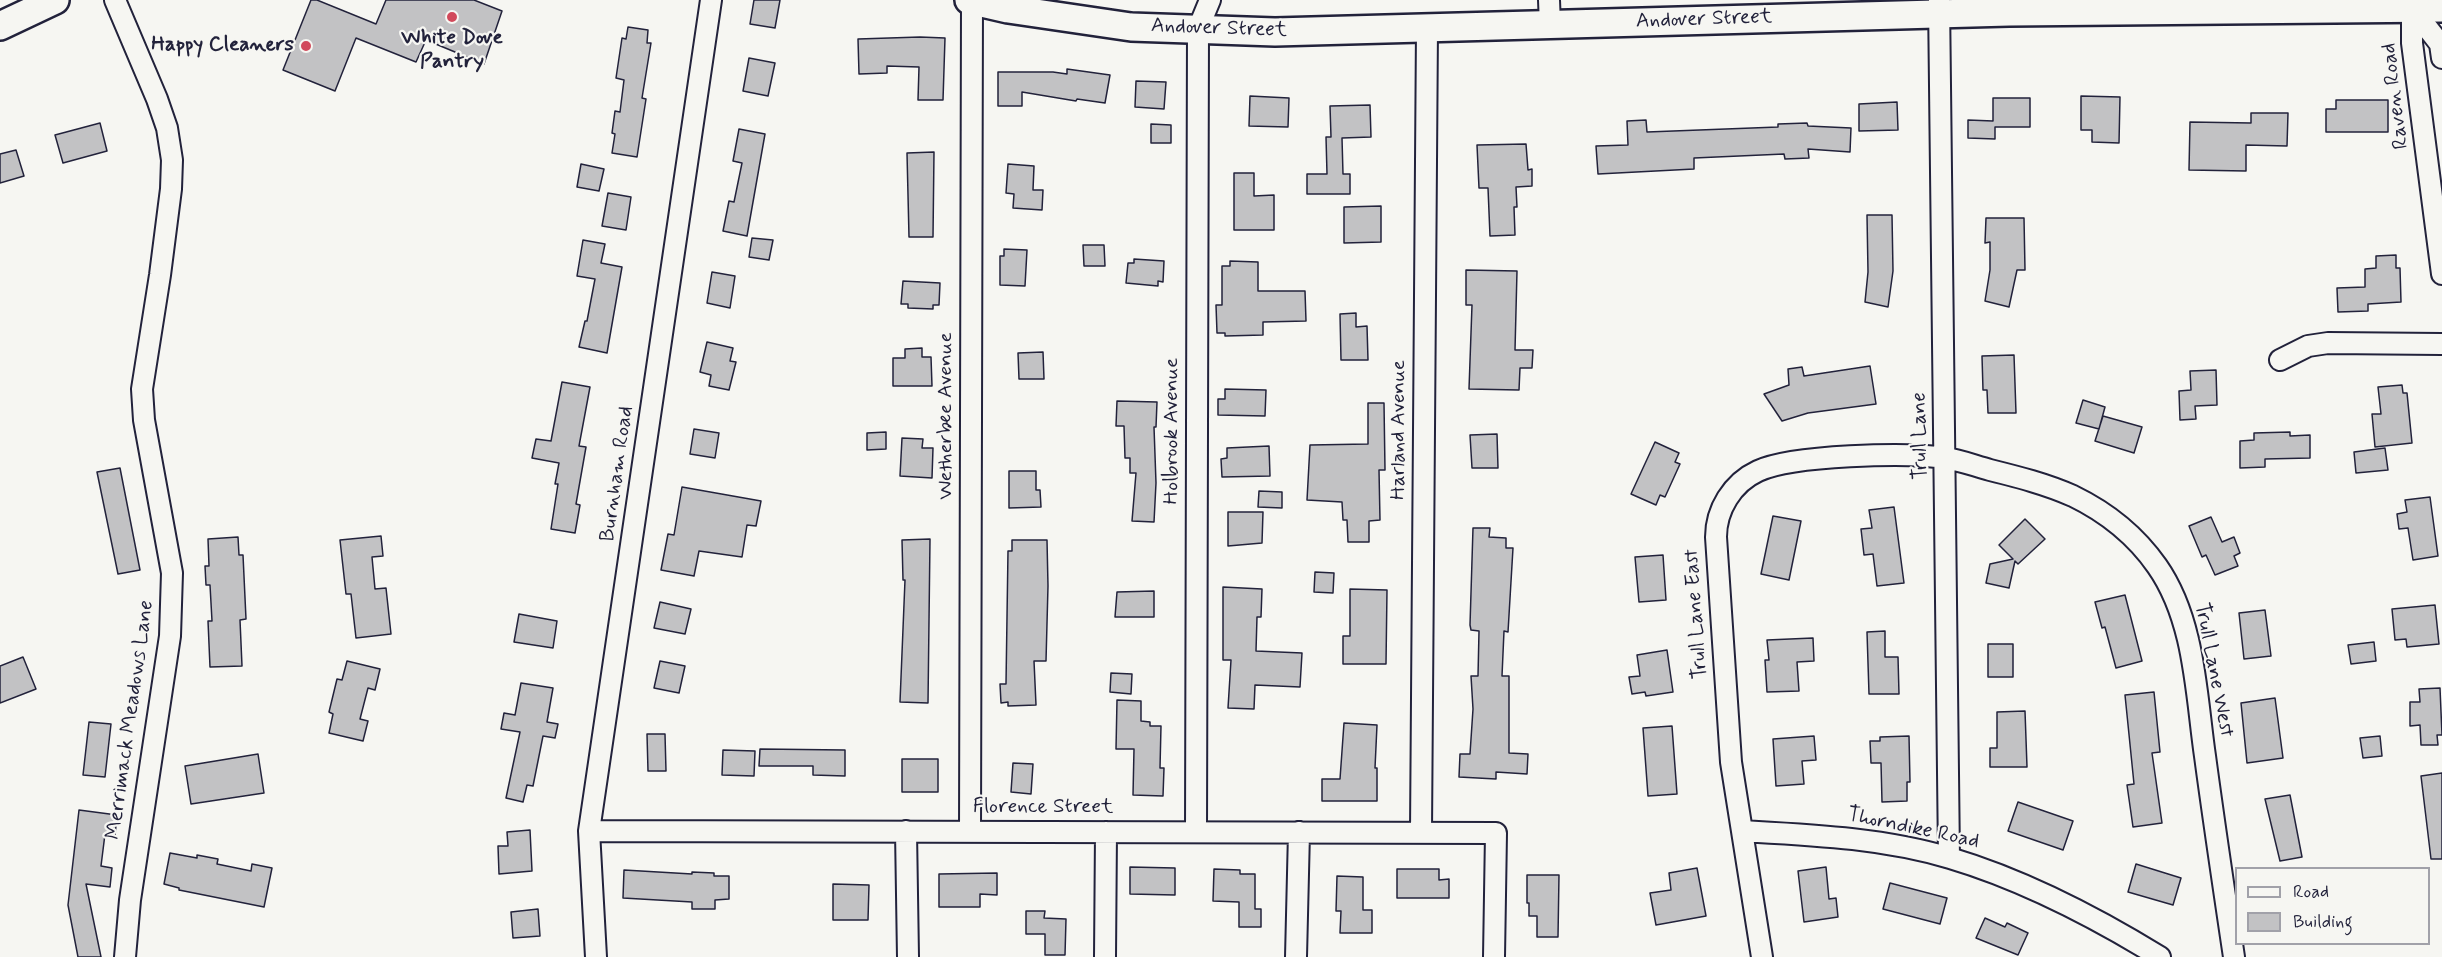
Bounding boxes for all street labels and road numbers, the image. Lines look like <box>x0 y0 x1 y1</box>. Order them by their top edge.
street label: Andover Street <box>1635 5 1773 35</box>
street label: Andover Street <box>1150 14 1288 44</box>
street label: Raven Road <box>2377 41 2415 151</box>
street label: Wetherbee Avenue <box>934 332 960 500</box>
street label: Holbrook Avenue <box>1160 358 1186 504</box>
street label: Harland Avenue <box>1387 360 1413 500</box>
street label: Trull Lane <box>1908 392 1934 480</box>
street label: Burnham Road <box>596 405 640 543</box>
street label: Trull Lane East <box>1680 548 1714 680</box>
street label: Merrimack Meadows Lane <box>102 599 160 841</box>
street label: Trull Lane West <box>2188 601 2238 739</box>
street label: Florence Street <box>973 795 1113 821</box>
street label: Thorndike Road <box>1845 803 1981 855</box>

